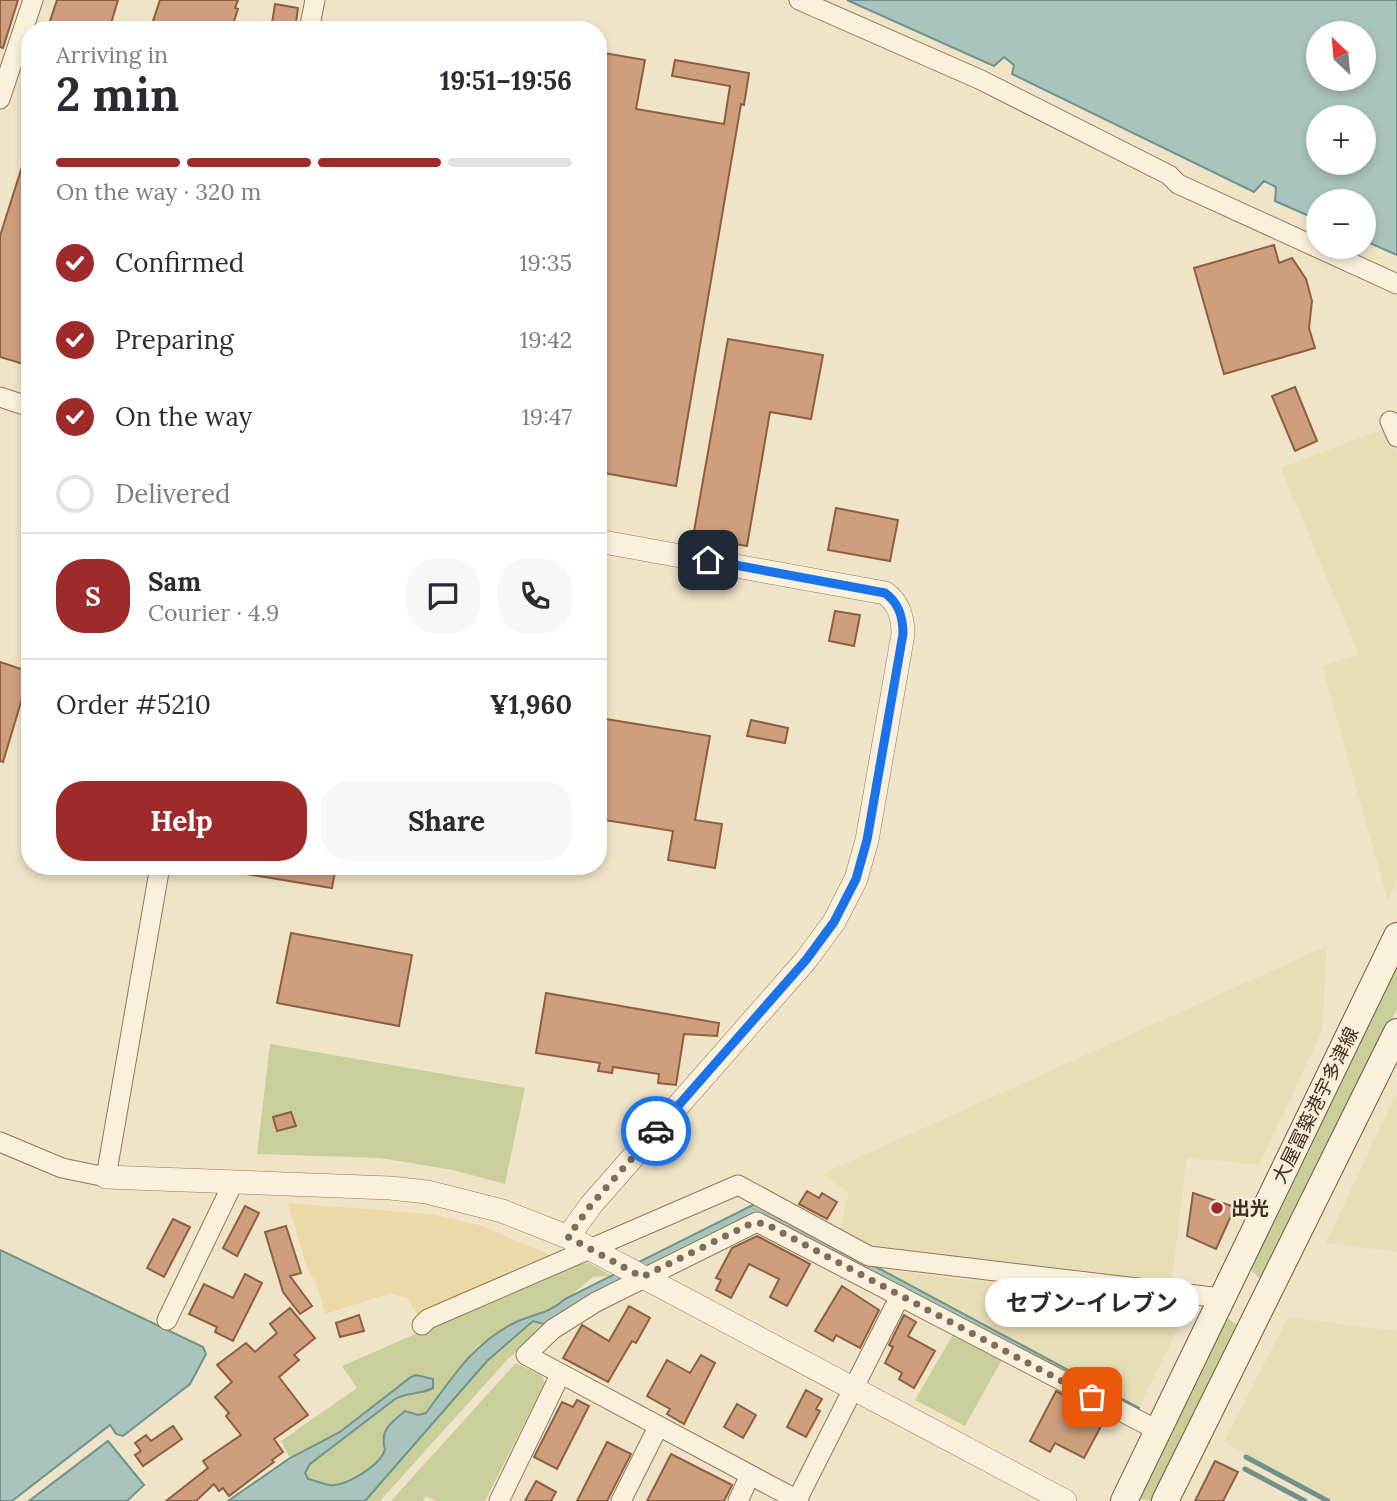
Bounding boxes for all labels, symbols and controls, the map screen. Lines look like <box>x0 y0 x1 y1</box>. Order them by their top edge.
north arrow <box>1306 21 1376 91</box>
map controls <box>1306 21 1376 259</box>
text: Arriving in <box>56 40 168 69</box>
text: 19:51–19:56 <box>440 64 572 97</box>
text: 2 min <box>56 65 179 124</box>
button: + <box>1306 105 1376 175</box>
text: On the way · 320 m <box>56 177 261 206</box>
button: − <box>1306 189 1376 259</box>
icon: check <box>56 244 94 282</box>
text: Confirmed <box>115 246 244 279</box>
text: 19:35 <box>519 248 572 277</box>
icon: check <box>56 321 94 359</box>
text: Preparing <box>115 323 234 356</box>
text: 19:42 <box>520 325 572 354</box>
icon: check <box>56 398 94 436</box>
text: On the way <box>115 400 252 433</box>
text: 19:47 <box>522 402 572 431</box>
text: Delivered <box>115 477 231 510</box>
pin <box>678 530 738 590</box>
icon: home <box>689 541 727 579</box>
button: chat <box>406 559 480 633</box>
button: phone <box>498 559 572 633</box>
text: Sam <box>148 565 201 598</box>
text: S <box>85 580 101 613</box>
text: Courier · 4.9 <box>148 598 279 627</box>
text: Order #5210 <box>56 688 211 721</box>
text: ¥1,960 <box>490 688 572 721</box>
button: Help <box>56 781 307 861</box>
button: Share <box>321 781 572 861</box>
street label: 大屋冨築港宇多津線 <box>1267 1023 1363 1187</box>
courier <box>621 1096 691 1166</box>
icon: car <box>637 1112 675 1150</box>
place label: 出光 <box>1231 1196 1269 1220</box>
marker: 出光 <box>1209 1200 1225 1216</box>
callout: セブン-イレブン <box>985 1278 1199 1327</box>
text: セブン-イレブン <box>1006 1288 1178 1317</box>
pin <box>1062 1367 1122 1427</box>
icon: bag <box>1073 1378 1111 1416</box>

